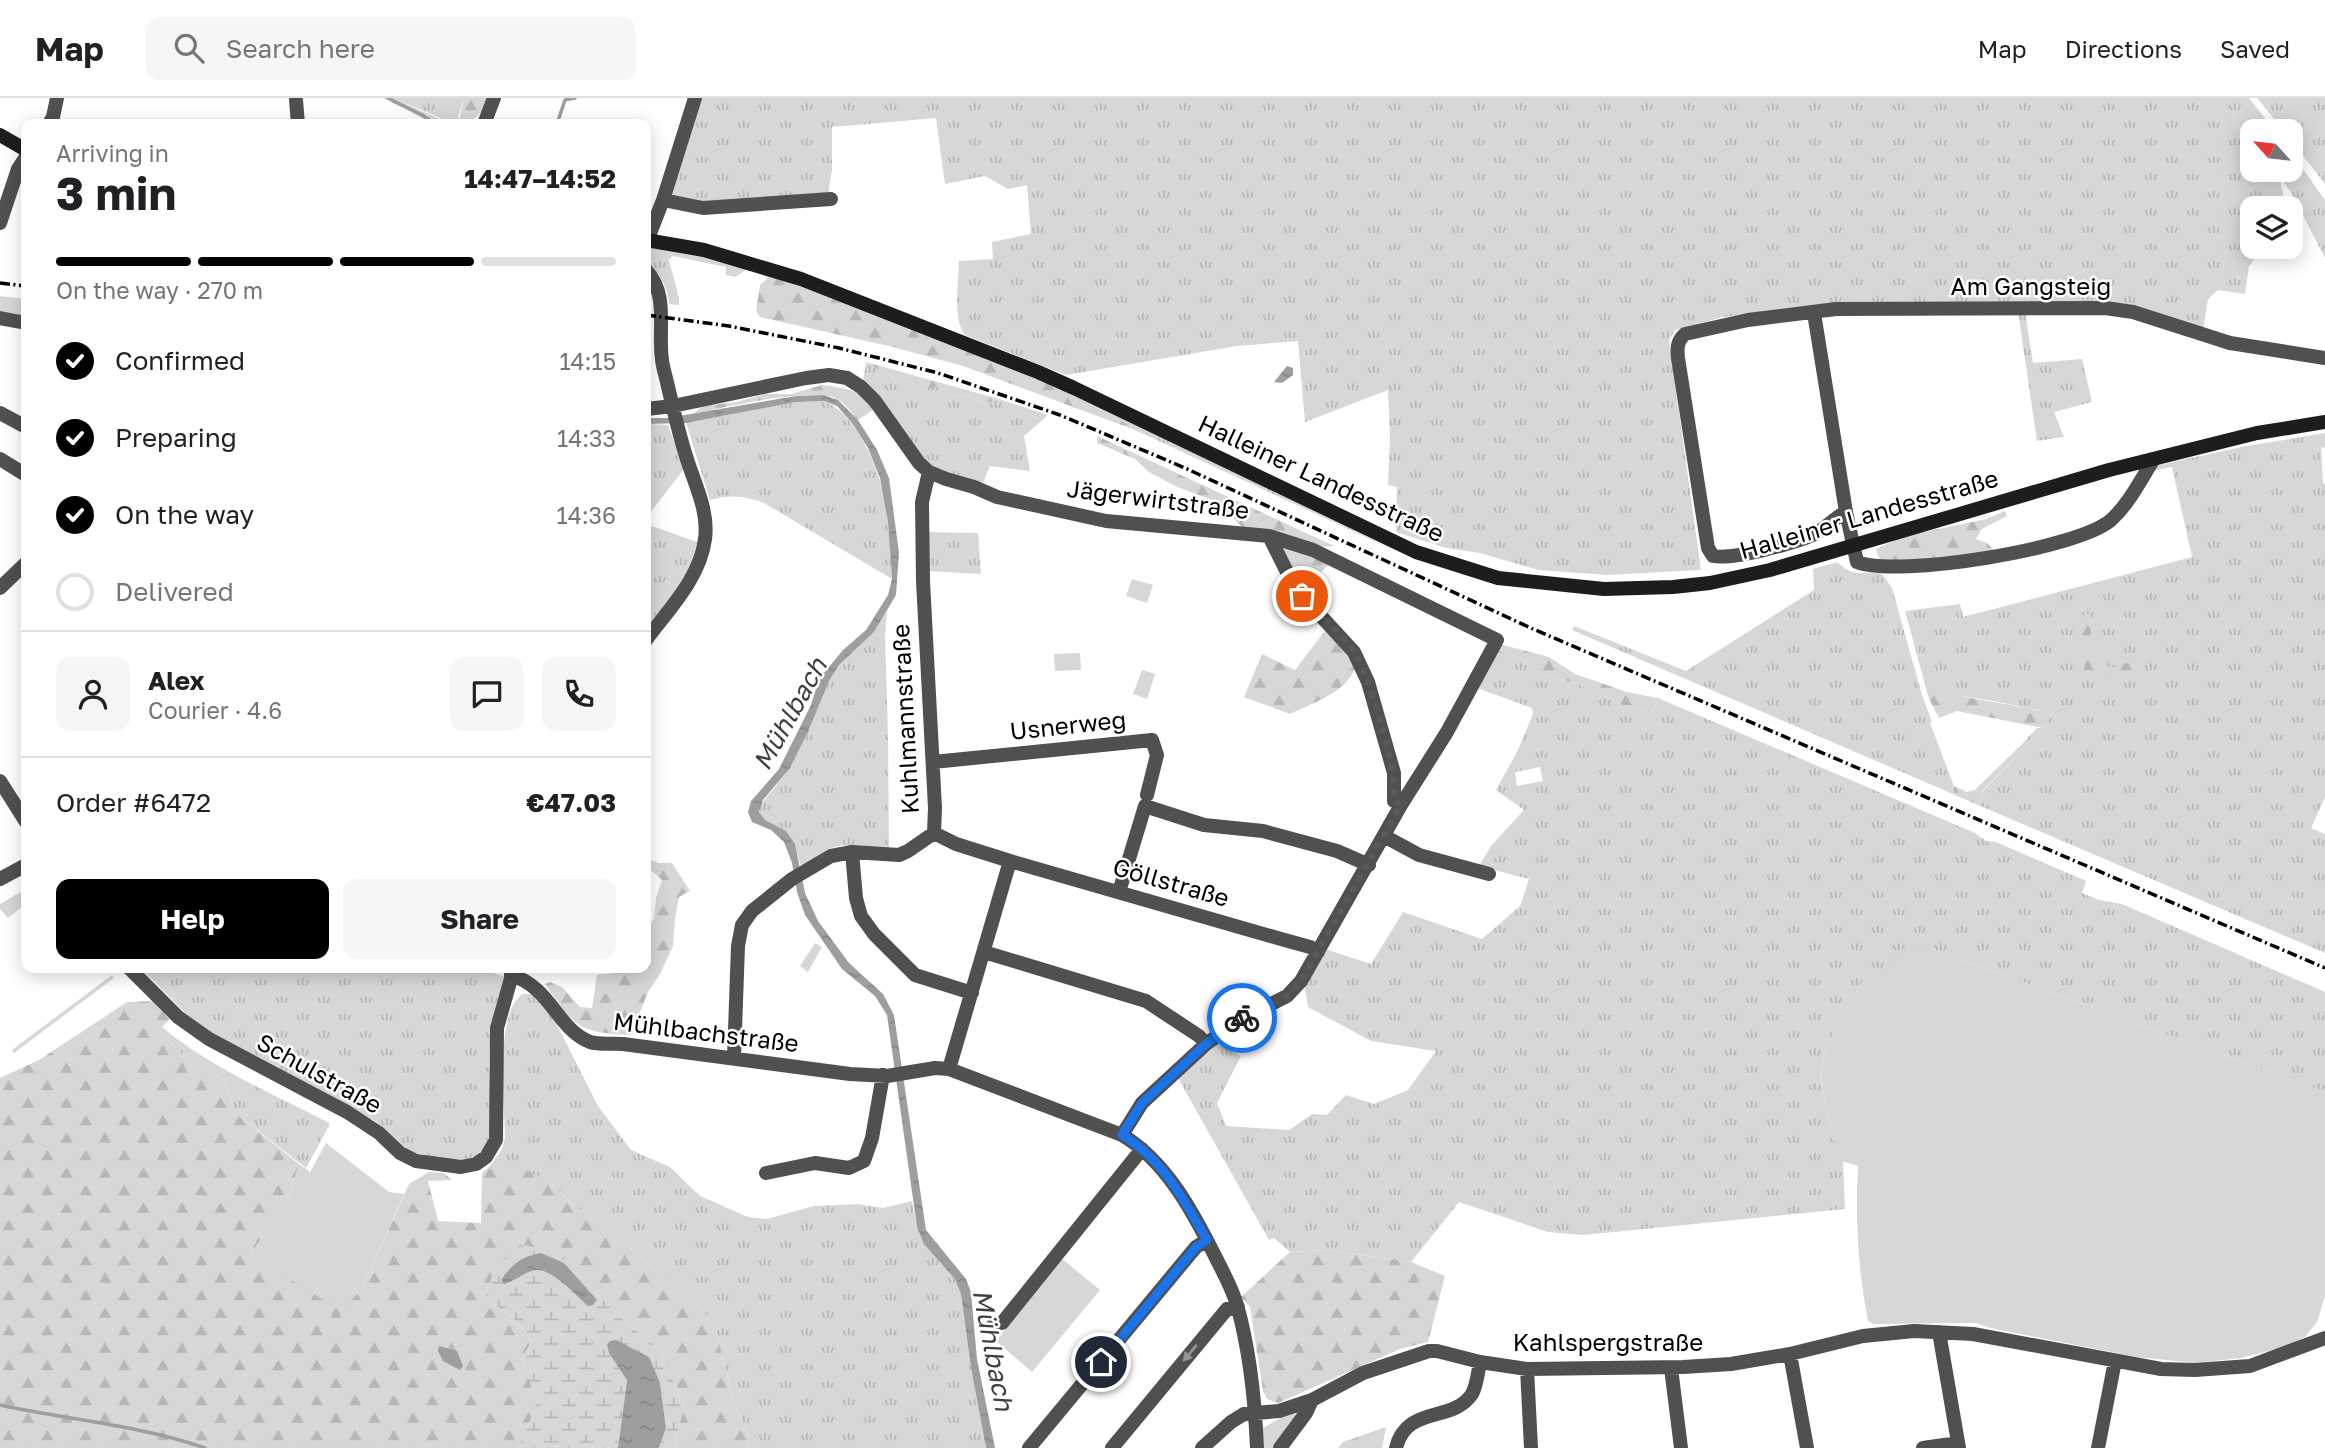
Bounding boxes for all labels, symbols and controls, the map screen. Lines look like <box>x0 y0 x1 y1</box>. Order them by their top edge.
search box <box>146 17 636 80</box>
text: Map <box>35 29 104 68</box>
icon: search <box>170 29 208 67</box>
text: Search here <box>226 33 375 64</box>
text: Map <box>1978 34 2027 63</box>
text: Directions <box>2065 34 2182 63</box>
text: Saved <box>2220 34 2290 63</box>
north arrow <box>2240 119 2303 182</box>
map controls <box>2240 119 2303 259</box>
text: Arriving in <box>56 139 169 167</box>
text: 14:47–14:52 <box>464 163 616 194</box>
text: 3 min <box>56 165 176 220</box>
button: layers <box>2240 196 2303 259</box>
street label: Am Gangsteig <box>1951 271 2111 300</box>
text: On the way · 270 m <box>56 276 263 304</box>
icon: check <box>56 342 94 380</box>
text: Confirmed <box>115 345 245 376</box>
text: 14:15 <box>559 347 616 375</box>
street label: Halleiner Landesstraße <box>1194 408 1449 547</box>
icon: check <box>56 419 94 457</box>
text: Preparing <box>115 422 237 453</box>
text: 14:33 <box>557 424 616 452</box>
street label: Halleiner Landesstraße <box>1736 463 2001 564</box>
street label: Jägerwirtstraße <box>1065 473 1251 524</box>
icon: check <box>56 496 94 534</box>
text: On the way <box>115 499 254 530</box>
text: 14:36 <box>557 501 616 529</box>
pin <box>1272 566 1332 626</box>
text: Delivered <box>115 576 234 607</box>
icon: bag <box>1283 577 1321 615</box>
street label: Kuhlmannstraße <box>885 623 924 815</box>
water label: Mühlbach <box>746 651 833 775</box>
button: person <box>56 657 130 731</box>
button: chat <box>450 657 524 731</box>
button: phone <box>542 657 616 731</box>
text: Alex <box>148 665 205 696</box>
text: Courier · 4.6 <box>148 696 282 724</box>
street label: Usnerweg <box>1008 704 1127 745</box>
text: Order #6472 <box>56 787 211 818</box>
text: €47.03 <box>526 787 616 818</box>
street label: Göllstraße <box>1110 851 1233 912</box>
button: Help <box>56 879 329 959</box>
button: Share <box>343 879 616 959</box>
courier <box>1207 983 1277 1053</box>
icon: bike <box>1223 999 1261 1037</box>
street label: Mühlbachstraße <box>612 1006 801 1057</box>
street label: Schulstraße <box>252 1026 387 1119</box>
water label: Mühlbach <box>967 1286 1021 1414</box>
street label: Kahlspergstraße <box>1513 1327 1703 1356</box>
pin <box>1071 1332 1131 1392</box>
icon: home <box>1082 1343 1120 1381</box>
one-way arrow <box>1182 1344 1198 1362</box>

